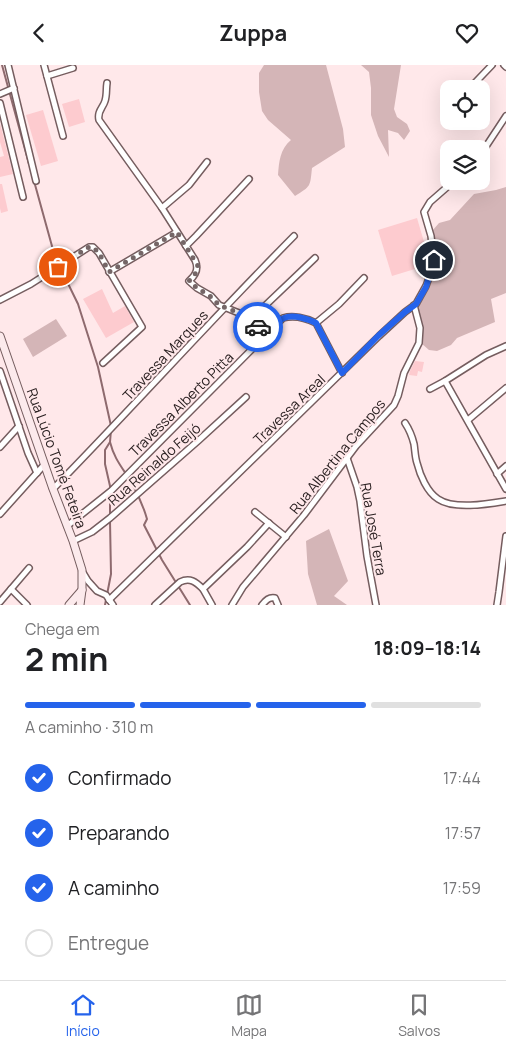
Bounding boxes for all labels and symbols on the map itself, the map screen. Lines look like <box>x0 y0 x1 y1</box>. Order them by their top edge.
pin <box>413 239 455 281</box>
pin <box>37 246 79 288</box>
courier <box>233 302 283 352</box>
street label: Travessa Marques <box>118 306 212 404</box>
street label: Travessa Alberto Pitta <box>125 348 237 460</box>
street label: Travessa Areal <box>249 370 329 448</box>
street label: Rua Lúcio Tomé Feteira <box>23 385 91 531</box>
street label: Rua Albertina Campos <box>285 395 389 517</box>
street label: Rua Reinaldo Feijó <box>104 419 204 509</box>
street label: Rua José Terra <box>357 481 391 577</box>

